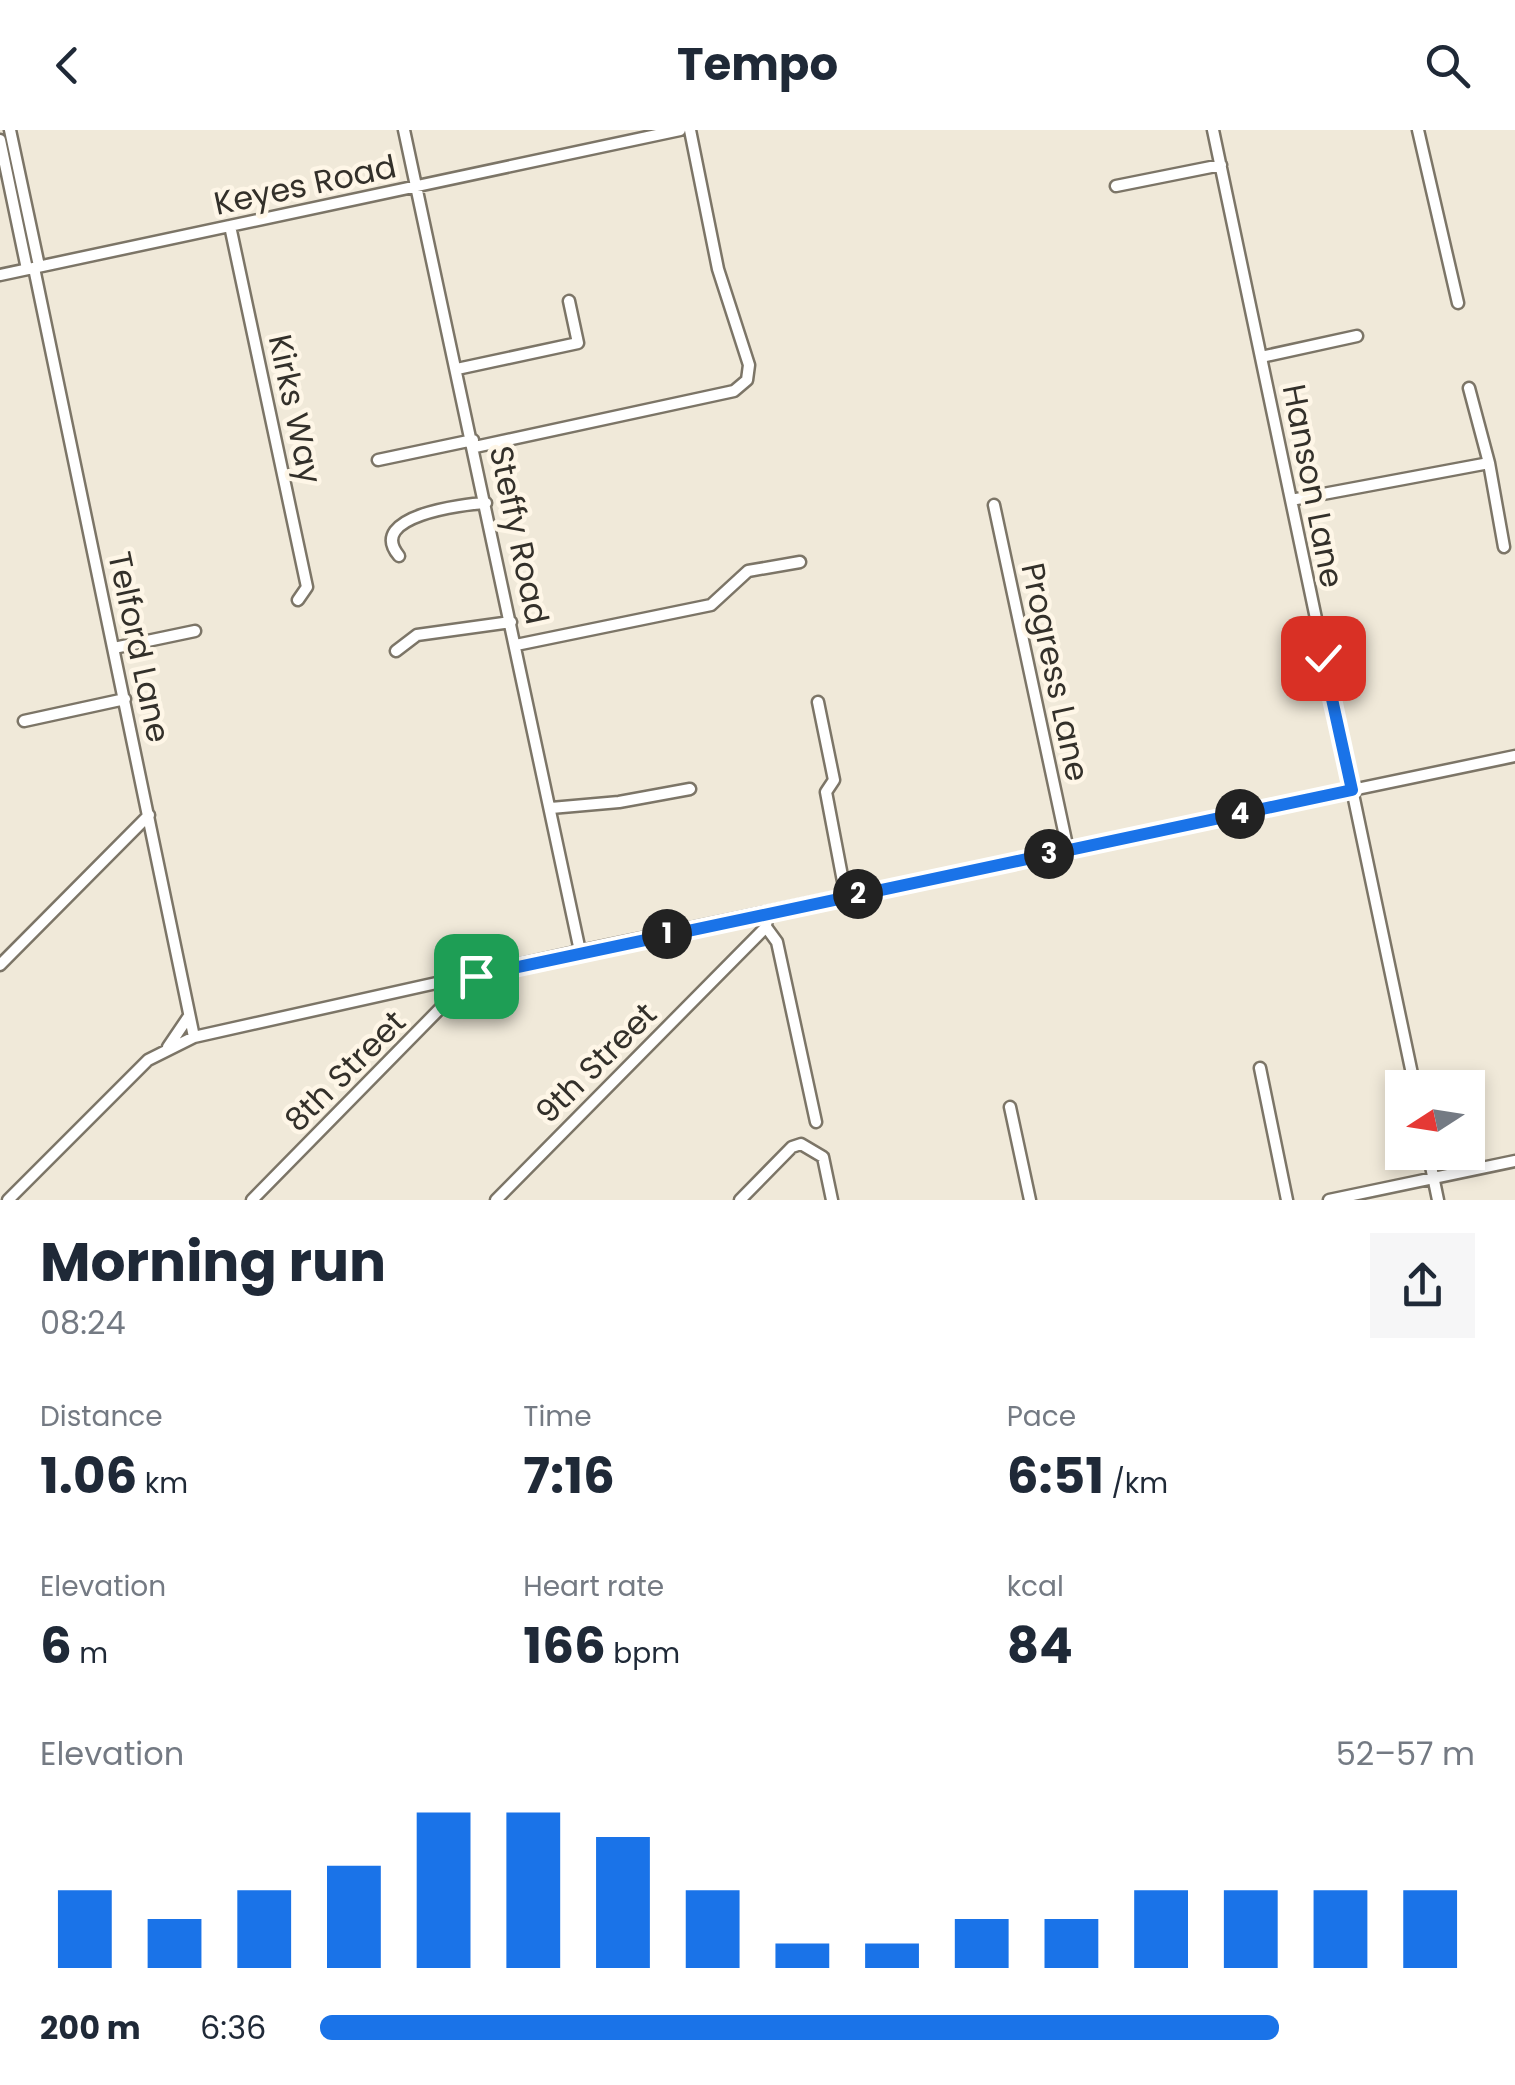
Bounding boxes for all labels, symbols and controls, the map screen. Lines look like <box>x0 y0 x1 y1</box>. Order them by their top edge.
text: Tempo <box>677 33 838 96</box>
icon: back <box>40 38 95 93</box>
icon: search <box>1420 38 1475 93</box>
street label: Keyes Road <box>210 143 400 226</box>
street label: Kirks Way <box>258 330 333 488</box>
street label: Hanson Lane <box>1272 380 1355 591</box>
street label: Steffy Road <box>479 442 560 628</box>
street label: Telford Lane <box>97 547 182 746</box>
street label: Progress Lane <box>1010 559 1101 785</box>
pin <box>1281 616 1366 701</box>
icon: check <box>1296 631 1351 686</box>
pin: 4 <box>1215 789 1265 839</box>
text: 4 <box>1231 794 1249 833</box>
pin: 3 <box>1024 829 1074 879</box>
text: 3 <box>1041 834 1057 873</box>
pin: 2 <box>833 869 883 919</box>
text: 2 <box>850 874 866 913</box>
pin: 1 <box>642 909 692 959</box>
text: 1 <box>662 914 672 953</box>
pin <box>434 934 519 1019</box>
icon: arrive <box>449 949 504 1004</box>
street label: 9th Street <box>525 992 666 1133</box>
street label: 8th Street <box>274 1000 415 1141</box>
north arrow <box>1385 1070 1485 1170</box>
map controls <box>1385 1070 1485 1170</box>
text: Morning run <box>40 1223 386 1300</box>
button: share <box>1370 1233 1475 1338</box>
text: 08:24 <box>40 1300 126 1345</box>
text: Distance <box>40 1397 163 1436</box>
text: Time <box>523 1397 592 1436</box>
text: Pace <box>1007 1397 1076 1436</box>
text: 1.06 <box>40 1440 137 1511</box>
text: 7:16 <box>523 1440 615 1511</box>
text: 6:51 <box>1007 1440 1104 1511</box>
text: km <box>137 1464 188 1503</box>
text: /km <box>1104 1464 1168 1503</box>
text: Elevation <box>40 1567 166 1606</box>
text: Heart rate <box>523 1567 664 1606</box>
text: kcal <box>1007 1567 1064 1606</box>
text: 6 <box>40 1610 72 1681</box>
text: 166 <box>523 1610 606 1681</box>
text: 84 <box>1007 1610 1073 1681</box>
text: m <box>72 1634 108 1673</box>
text: bpm <box>606 1634 680 1673</box>
text: Elevation <box>40 1731 184 1776</box>
text: 52–57 m <box>1336 1731 1475 1776</box>
text: 200 m <box>40 2005 141 2050</box>
text: 6:36 <box>200 2005 266 2050</box>

